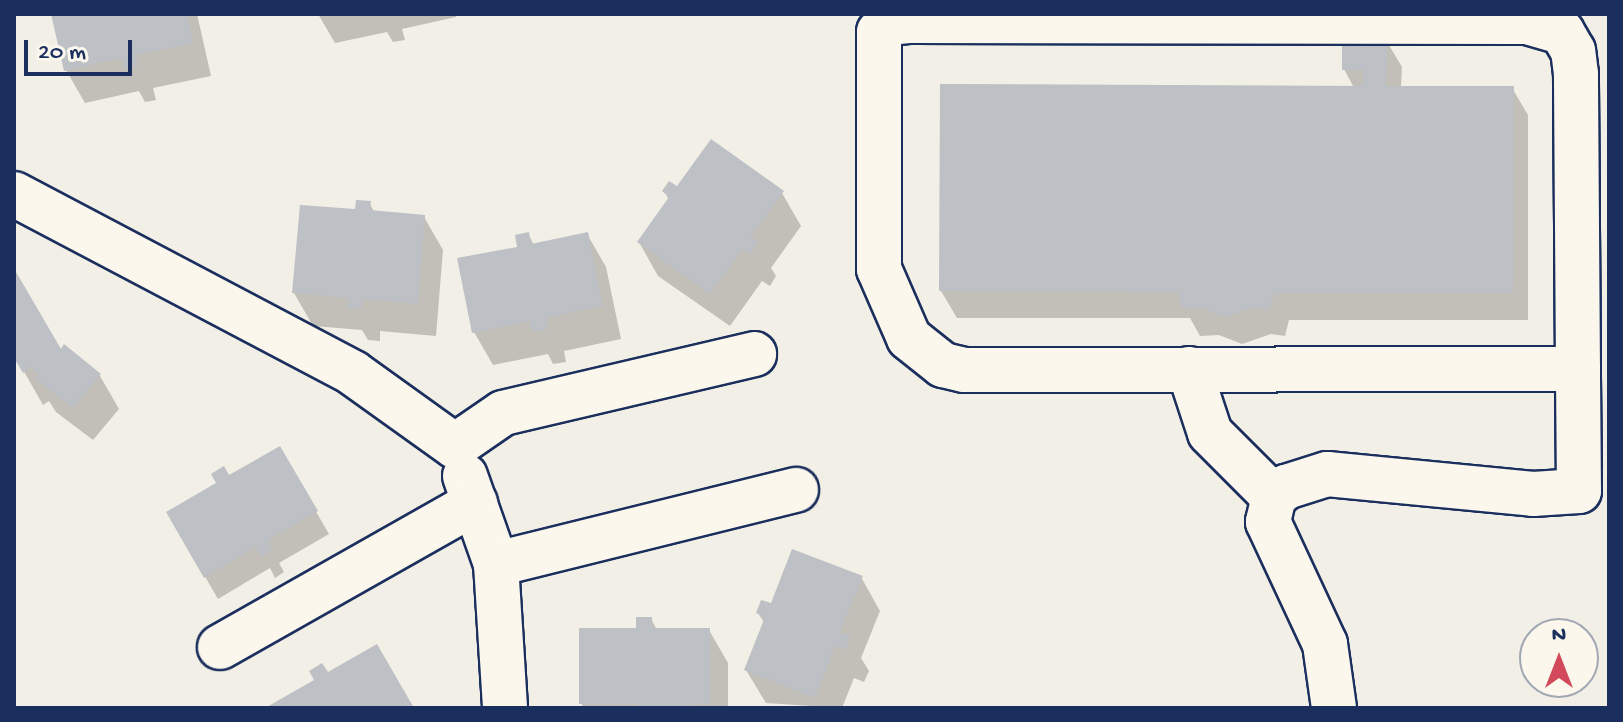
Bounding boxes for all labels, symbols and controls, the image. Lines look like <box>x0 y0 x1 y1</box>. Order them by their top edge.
scale bar <box>28 24 136 74</box>
text: 20 m <box>38 39 86 68</box>
north arrow <box>1519 618 1599 698</box>
text: N <box>1552 623 1566 649</box>

